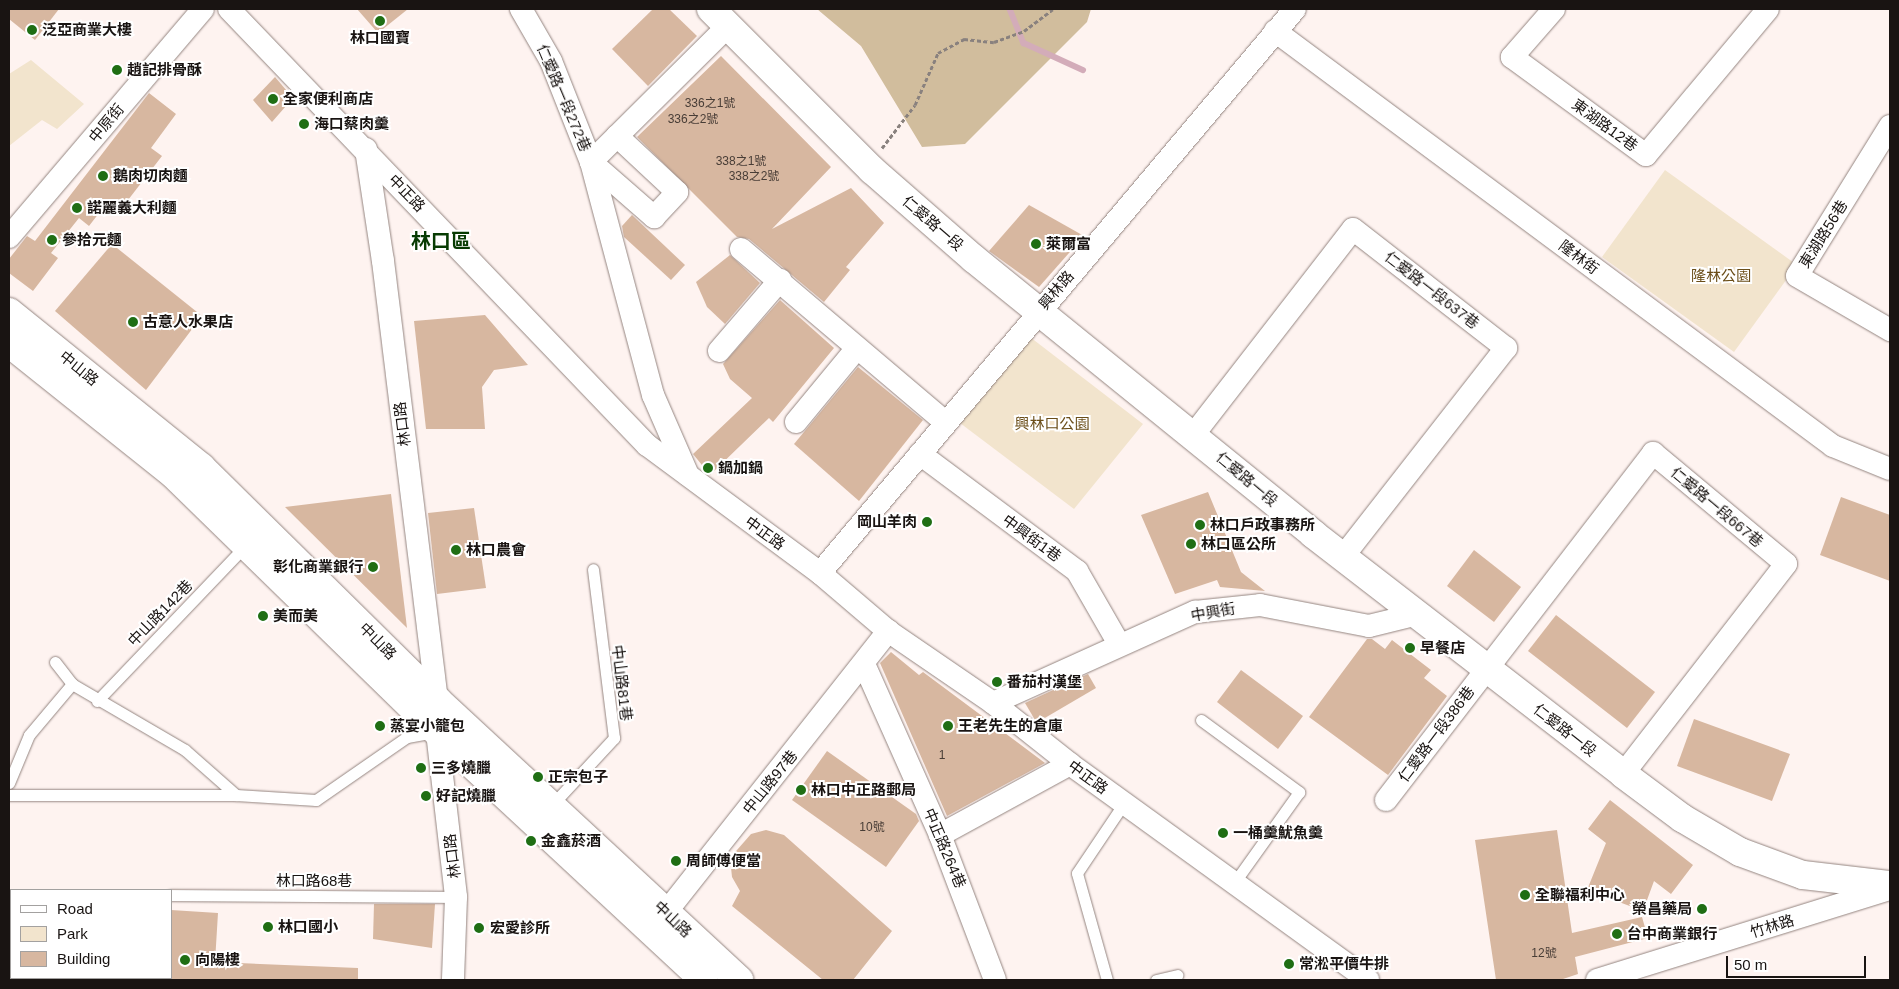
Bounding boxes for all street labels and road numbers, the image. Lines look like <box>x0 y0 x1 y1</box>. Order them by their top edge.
street label: 仁愛路一段272巷 <box>533 42 595 154</box>
street label: 東湖路12巷 <box>1569 95 1641 155</box>
street label: 中原街 <box>85 100 127 146</box>
street label: 中正路 <box>385 171 429 215</box>
street label: 仁愛路一段 <box>899 192 967 254</box>
street label: 東湖路56巷 <box>1795 197 1851 271</box>
street label: 隆林街 <box>1556 236 1602 278</box>
street label: 仁愛路一段637巷 <box>1381 247 1483 333</box>
street label: 興林路 <box>1035 267 1077 313</box>
street label: 中山路 <box>56 347 102 389</box>
street label: 林口路 <box>390 401 414 447</box>
street label: 仁愛路一段 <box>1212 448 1282 510</box>
street label: 仁愛路一段667巷 <box>1667 463 1767 551</box>
street label: 中興街1巷 <box>999 511 1065 565</box>
street label: 中正路 <box>742 512 788 554</box>
street label: 中山路142巷 <box>124 576 196 650</box>
street label: 中興街 <box>1189 599 1237 625</box>
street label: 中山路 <box>356 619 400 663</box>
street label: 中山路81巷 <box>608 644 636 722</box>
street label: 仁愛路一段386巷 <box>1394 683 1478 785</box>
street label: 仁愛路一段 <box>1530 700 1600 760</box>
street label: 中山路97巷 <box>739 747 801 817</box>
street label: 中正路 <box>1065 756 1111 798</box>
street label: 中正路264巷 <box>920 805 970 891</box>
street label: 林口路 <box>440 833 464 879</box>
street label: 林口路68巷 <box>276 872 352 890</box>
street label: 中山路 <box>650 897 696 941</box>
street label: 竹林路 <box>1748 911 1796 941</box>

